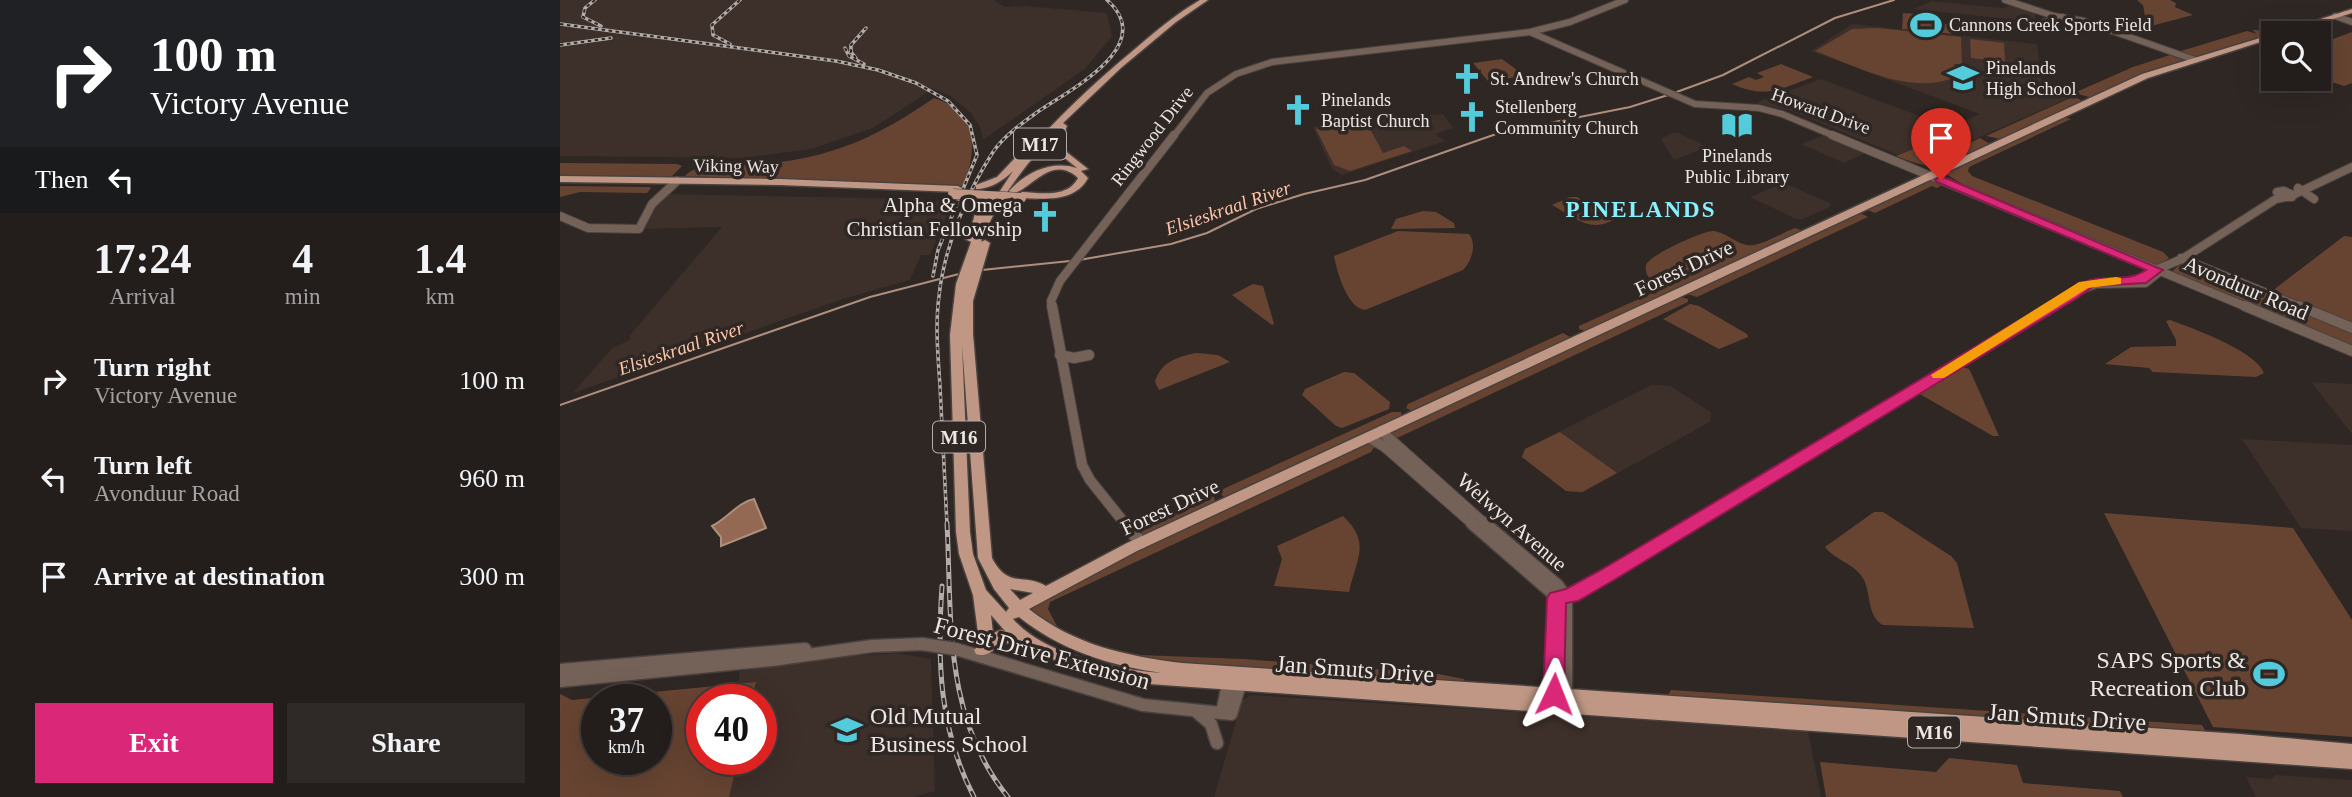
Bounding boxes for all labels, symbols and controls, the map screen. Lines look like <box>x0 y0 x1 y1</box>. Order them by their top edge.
sports icon: Cannons Creek Sports Field <box>1909 8 1943 42</box>
place label: Cannons Creek Sports Field <box>1949 15 2152 35</box>
map controls <box>2261 21 2331 91</box>
button: search <box>2261 21 2331 91</box>
text: 100 m <box>150 27 277 82</box>
icon: right <box>35 28 126 119</box>
place label: Pinelands High School <box>1986 58 2077 99</box>
school or university icon: Pinelands High School <box>1946 61 1980 95</box>
church icon: St. Andrew's Church <box>1450 62 1484 96</box>
place label: St. Andrew's Church <box>1490 69 1639 89</box>
street label: Ringwood Drive <box>1107 82 1197 190</box>
street label: Howard Drive <box>1769 84 1873 138</box>
text: Victory Avenue <box>150 85 349 121</box>
place label: Pinelands Baptist Church <box>1321 90 1430 131</box>
church icon: Pinelands Baptist Church <box>1281 93 1315 127</box>
place label: Stellenberg Community Church <box>1495 97 1639 138</box>
church icon: Stellenberg Community Church <box>1455 100 1489 134</box>
library icon: Pinelands Public Library <box>1720 108 1754 142</box>
pin <box>1911 108 1971 180</box>
icon: arrive <box>1922 119 1960 157</box>
road number: M17 <box>1014 128 1066 160</box>
place label: Pinelands Public Library <box>1685 146 1789 187</box>
street label: Viking Way <box>693 155 779 177</box>
icon: left <box>102 161 140 199</box>
text: Then <box>35 165 88 194</box>
water label: Elsieskraal River <box>1162 176 1294 240</box>
place label: Alpha & Omega Christian Fellowship <box>846 193 1023 241</box>
district label: PINELANDS <box>1566 197 1716 222</box>
church icon: Alpha & Omega Christian Fellowship <box>1028 200 1062 234</box>
street label: Forest Drive <box>1631 235 1737 301</box>
text: 17:24 <box>93 236 191 282</box>
text: 4 <box>292 236 313 282</box>
text: 1.4 <box>414 236 467 282</box>
street label: Avonduur Road <box>2180 251 2312 325</box>
text: Arrival <box>109 284 176 309</box>
text: min <box>285 284 321 309</box>
text: km <box>426 284 455 309</box>
water label: Elsieskraal River <box>615 316 747 380</box>
text: Turn right <box>94 353 211 382</box>
icon: right <box>35 362 73 400</box>
text: 100 m <box>459 366 525 395</box>
text: Victory Avenue <box>94 383 237 408</box>
road number: M16 <box>933 422 985 452</box>
text: Turn left <box>94 451 192 480</box>
icon: left <box>35 460 73 498</box>
text: 960 m <box>459 464 525 493</box>
street label: Welwyn Avenue <box>1452 468 1572 576</box>
street label: Forest Drive <box>1117 474 1223 540</box>
text: Avonduur Road <box>94 481 240 506</box>
icon: arrive <box>35 558 73 596</box>
text: Arrive at destination <box>94 562 325 591</box>
text: 300 m <box>459 562 525 591</box>
street label: Forest Drive Extension <box>931 612 1153 694</box>
place label: SAPS Sports & Recreation Club <box>2089 647 2246 701</box>
street label: Jan Smuts Drive <box>1275 650 1435 688</box>
position arrow <box>1517 657 1591 731</box>
sports icon: SAPS Sports & Recreation Club <box>2252 657 2286 691</box>
speed limit sign: 40 <box>686 684 777 775</box>
street label: Jan Smuts Drive <box>1987 698 2147 736</box>
text: 37 <box>609 701 644 740</box>
button: Exit <box>35 703 273 783</box>
button: Share <box>287 703 525 783</box>
place label: Old Mutual Business School <box>870 703 1028 757</box>
school or university icon: Old Mutual Business School <box>830 713 864 747</box>
road number: M16 <box>1908 716 1960 748</box>
text: km/h <box>608 737 645 757</box>

